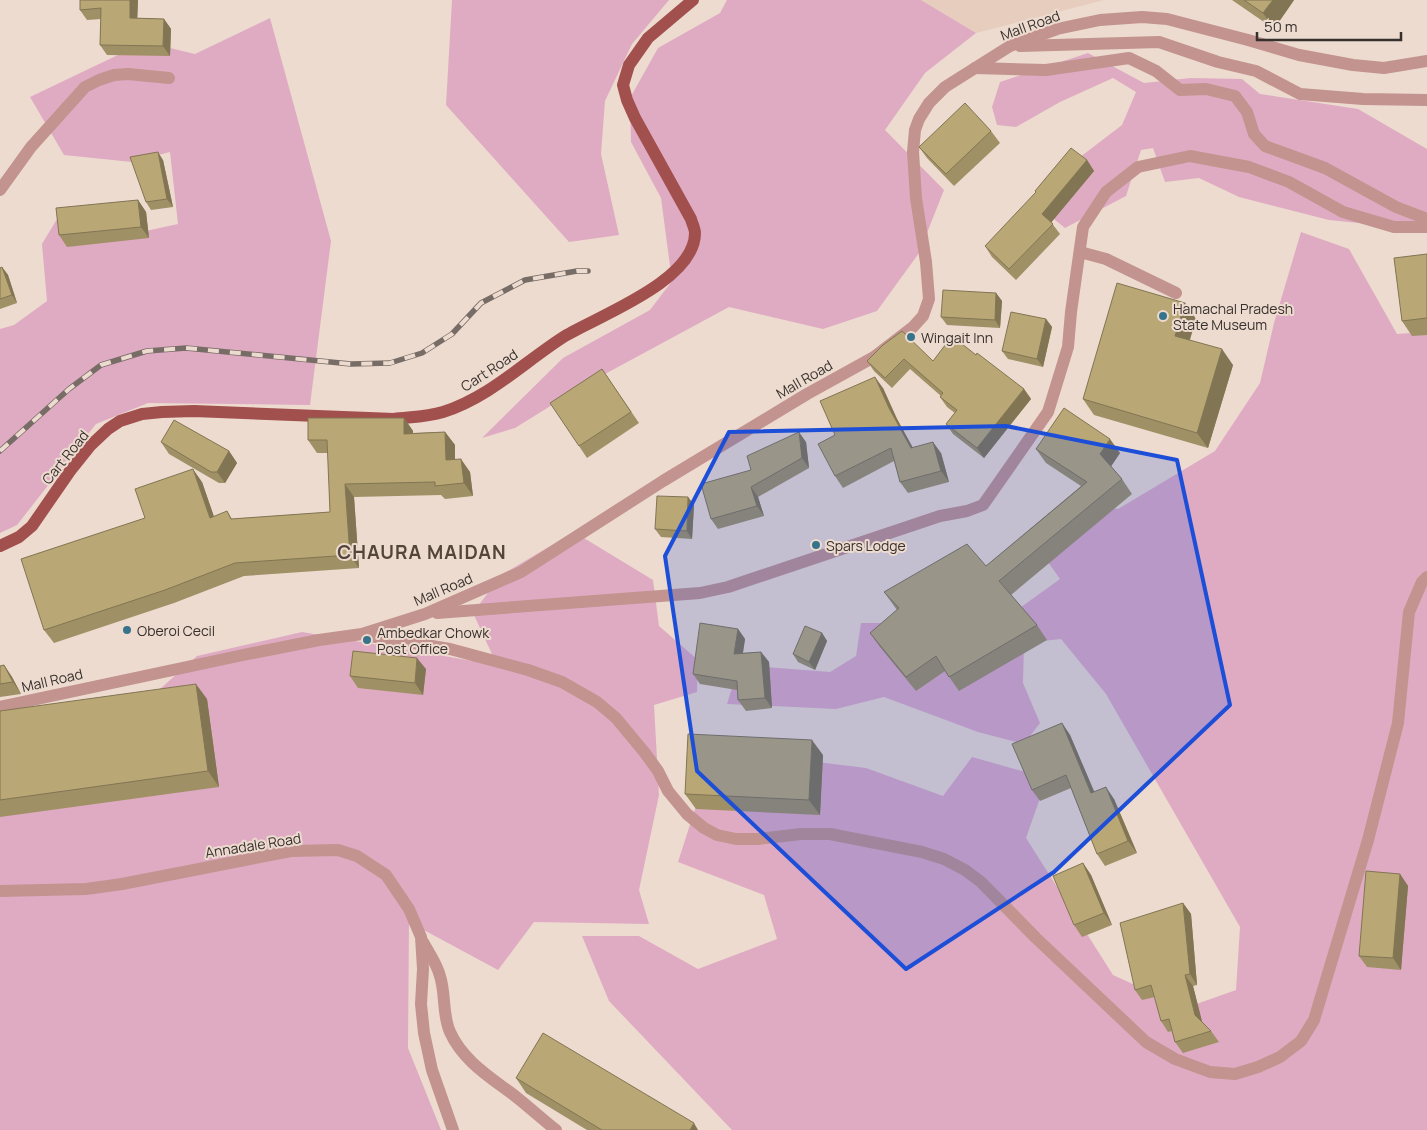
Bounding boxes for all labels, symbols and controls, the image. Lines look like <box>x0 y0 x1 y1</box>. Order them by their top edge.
street label: Mall Road <box>998 5 1062 45</box>
scale bar <box>1257 10 1401 42</box>
text: 50 m <box>1264 16 1298 37</box>
place label: Hamachal Pradesh State Museum <box>1173 299 1293 334</box>
marker: Hamachal Pradesh State Museum <box>1157 310 1169 322</box>
place label: Wingait Inn <box>921 328 993 347</box>
marker: Wingait Inn <box>905 331 917 343</box>
street label: Cart Road <box>457 344 521 396</box>
street label: Mall Road <box>772 355 836 403</box>
street label: Cart Road <box>37 426 93 488</box>
place label: Spars Lodge <box>826 536 906 555</box>
district label: CHAURA MAIDAN <box>337 539 507 565</box>
marker: Spars Lodge <box>810 539 822 551</box>
street label: Mall Road <box>411 568 475 610</box>
place label: Oberoi Cecil <box>137 621 215 640</box>
place label: Ambedkar Chowk Post Office <box>377 623 490 658</box>
marker: Oberoi Cecil <box>121 624 133 636</box>
marker: Ambedkar Chowk Post Office <box>361 634 373 646</box>
street label: Mall Road <box>20 664 84 696</box>
street label: Annadale Road <box>204 828 302 862</box>

